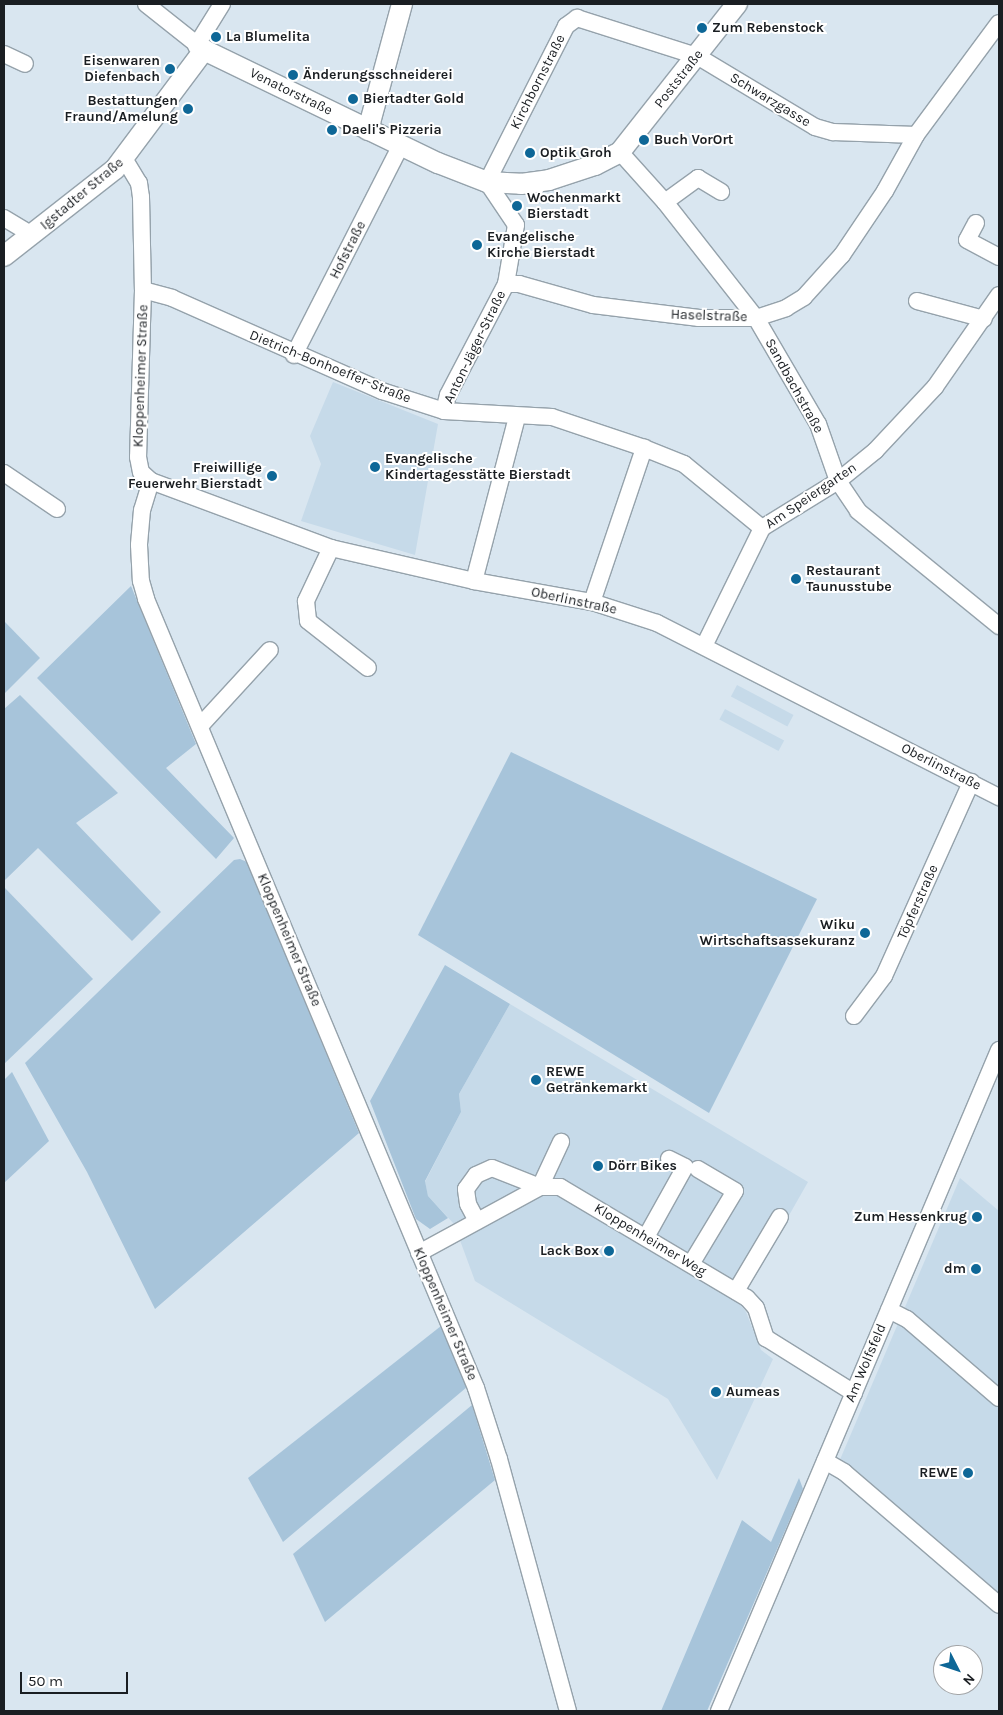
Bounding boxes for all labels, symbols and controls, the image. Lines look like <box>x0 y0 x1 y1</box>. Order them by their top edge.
place label: Zum Rebenstock <box>712 20 824 36</box>
marker: Zum Rebenstock <box>696 22 708 34</box>
place label: La Blumelita <box>226 29 310 45</box>
marker: La Blumelita <box>210 31 222 43</box>
street label: Kirchbornstraße <box>507 32 569 132</box>
street label: Poststraße <box>651 47 707 111</box>
place label: Eisenwaren Diefenbach <box>83 53 160 85</box>
marker: Eisenwaren Diefenbach <box>164 63 176 75</box>
street label: Venatorstraße <box>247 65 335 119</box>
place label: Änderungsschneiderei <box>303 67 453 83</box>
marker: Änderungsschneiderei <box>287 69 299 81</box>
street label: Schwarzgasse <box>727 69 813 131</box>
place label: Biertadter Gold <box>363 91 464 107</box>
place label: Bestattungen Fraund/Amelung <box>65 93 178 125</box>
marker: Biertadter Gold <box>347 93 359 105</box>
marker: Bestattungen Fraund/Amelung <box>182 103 194 115</box>
place label: Daeli's Pizzeria <box>342 122 442 138</box>
marker: Daeli's Pizzeria <box>326 124 338 136</box>
place label: Buch VorOrt <box>654 132 733 148</box>
marker: Buch VorOrt <box>638 134 650 146</box>
place label: Optik Groh <box>540 145 612 161</box>
marker: Optik Groh <box>524 147 536 159</box>
street label: Igstadter Straße <box>37 154 127 234</box>
place label: Wochenmarkt Bierstadt <box>527 190 621 222</box>
marker: Wochenmarkt Bierstadt <box>511 200 523 212</box>
street label: Hofstraße <box>326 218 370 282</box>
place label: Evangelische Kirche Bierstadt <box>487 229 595 262</box>
marker: Evangelische Kirche Bierstadt <box>471 239 483 251</box>
street label: Anton-Jäger-Straße <box>440 288 510 406</box>
street label: Kloppenheimer Straße <box>130 304 152 448</box>
street label: Haselstraße <box>670 306 748 326</box>
street label: Dietrich-Bonhoeffer-Straße <box>247 327 413 407</box>
street label: Sandbachstraße <box>761 336 827 436</box>
place label: Evangelische Kindertagesstätte Bierstadt <box>385 451 571 484</box>
street label: Am Speiergarten <box>762 459 860 533</box>
place label: Freiwillige Feuerwehr Bierstadt <box>128 460 262 492</box>
marker: Evangelische Kindertagesstätte Bierstadt <box>369 461 381 473</box>
marker: Freiwillige Feuerwehr Bierstadt <box>266 470 278 482</box>
place label: Restaurant Taunusstube <box>806 563 892 596</box>
marker: Restaurant Taunusstube <box>790 573 802 585</box>
street label: Oberlinstraße <box>530 584 618 618</box>
street label: Oberlinstraße <box>898 740 984 794</box>
street label: Töpferstraße <box>894 862 942 942</box>
street label: Kloppenheimer Straße <box>253 871 325 1009</box>
place label: Wiku Wirtschaftsassekuranz <box>700 917 855 950</box>
marker: Wiku Wirtschaftsassekuranz <box>859 927 871 939</box>
place label: REWE Getränkemarkt <box>546 1064 647 1096</box>
marker: REWE Getränkemarkt <box>530 1074 542 1086</box>
place label: Dörr Bikes <box>608 1158 677 1174</box>
marker: Dörr Bikes <box>592 1160 604 1172</box>
street label: Kloppenheimer Weg <box>591 1200 709 1280</box>
place label: Zum Hessenkrug <box>854 1209 967 1225</box>
marker: Zum Hessenkrug <box>971 1211 983 1223</box>
place label: Lack Box <box>540 1243 599 1259</box>
street label: Kloppenheimer Straße <box>409 1245 481 1383</box>
marker: Lack Box <box>603 1245 615 1257</box>
place label: dm <box>944 1261 966 1277</box>
marker: dm <box>970 1263 982 1275</box>
street label: Am Wolfsfeld <box>842 1321 890 1405</box>
place label: Aumeas <box>726 1384 780 1400</box>
marker: Aumeas <box>710 1386 722 1398</box>
place label: REWE <box>919 1465 958 1481</box>
marker: REWE <box>962 1467 974 1479</box>
north arrow <box>933 1645 983 1695</box>
scale bar <box>22 1662 130 1694</box>
text: N <box>959 1670 979 1689</box>
text: 50 m <box>28 1672 63 1690</box>

